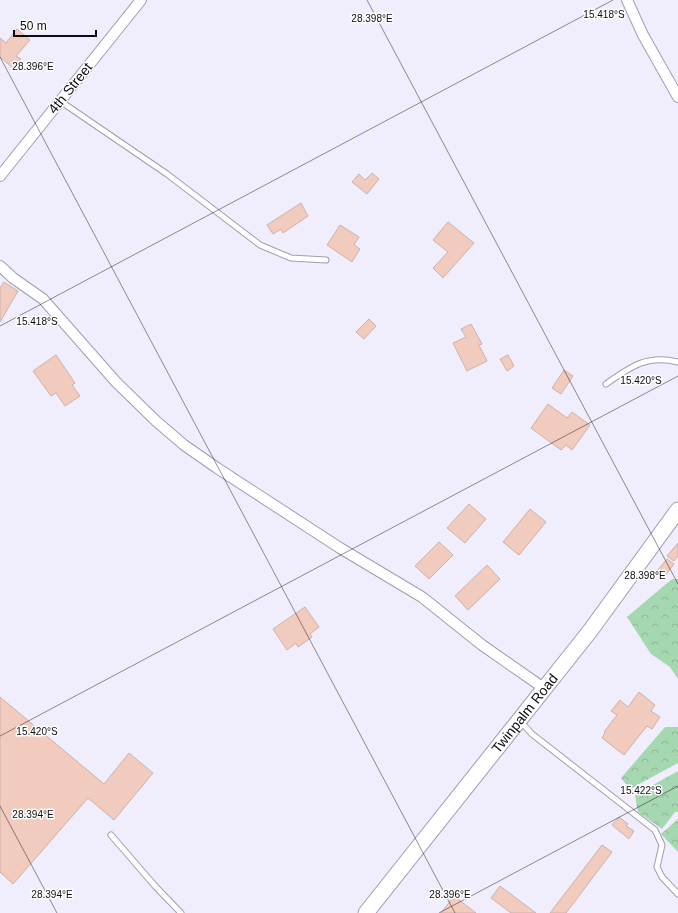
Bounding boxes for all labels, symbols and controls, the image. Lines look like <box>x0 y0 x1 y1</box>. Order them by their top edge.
text: 15.418°S <box>583 9 625 20</box>
scale bar <box>14 12 96 38</box>
text: 28.398°E <box>351 13 393 24</box>
text: 50 m <box>20 19 47 33</box>
street label: 4th Street <box>45 59 95 117</box>
text: 28.396°E <box>12 61 54 72</box>
text: 15.418°S <box>16 316 58 327</box>
text: 15.420°S <box>620 375 662 386</box>
text: 28.398°E <box>624 570 666 581</box>
street label: Twinpalm Road <box>488 671 561 756</box>
text: 15.420°S <box>16 726 58 737</box>
text: 15.422°S <box>620 785 662 796</box>
text: 28.394°E <box>12 809 54 820</box>
text: 28.394°E <box>31 889 73 900</box>
text: 28.396°E <box>429 889 471 900</box>

